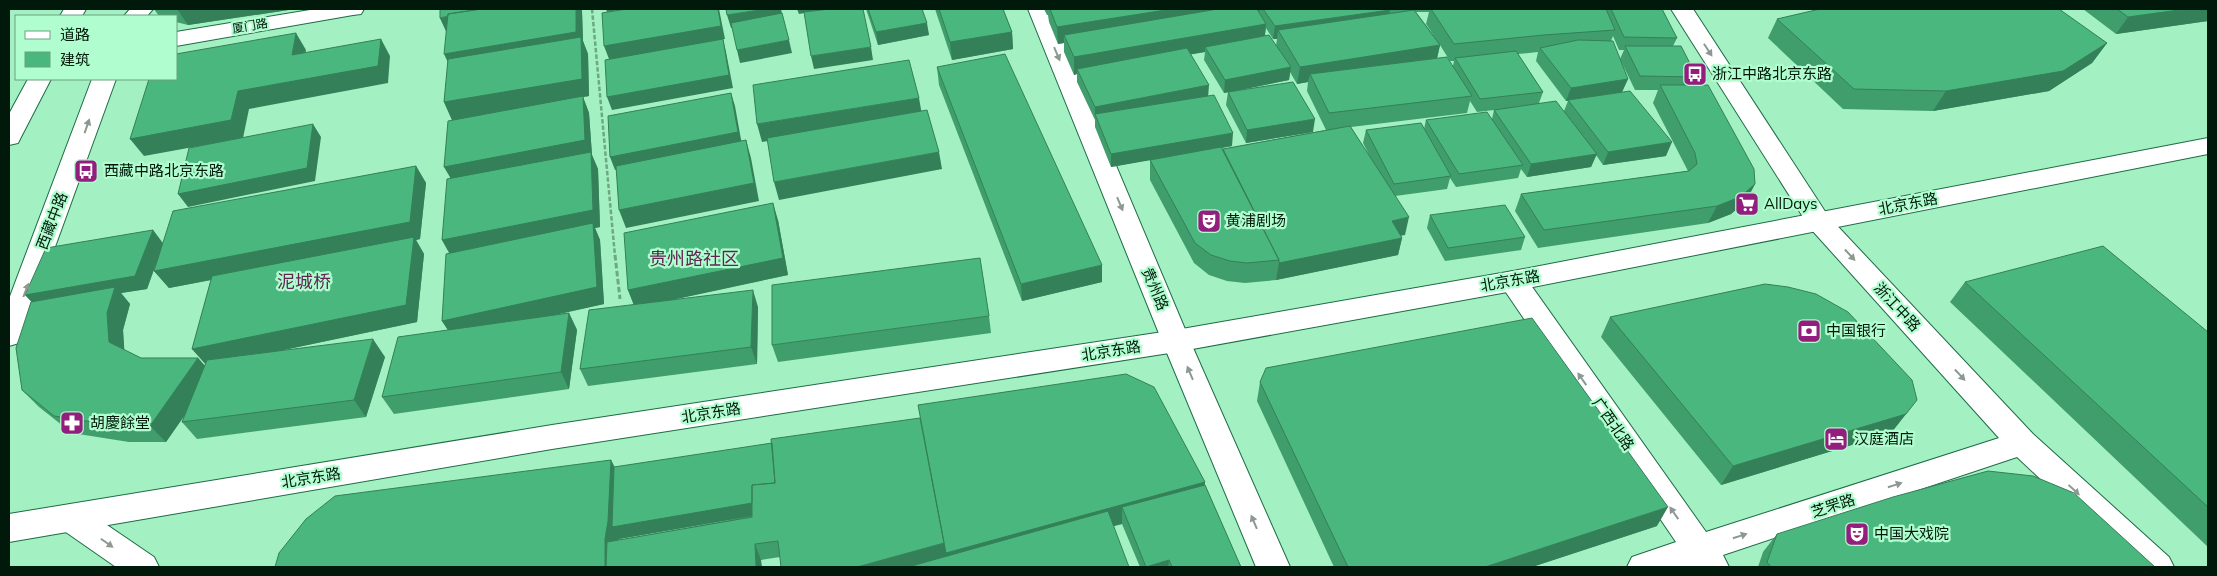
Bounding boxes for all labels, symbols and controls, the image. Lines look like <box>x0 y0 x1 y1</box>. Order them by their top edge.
legend <box>15 15 178 80</box>
street label: 厦门路 <box>231 15 269 36</box>
text: 道路 <box>60 25 90 44</box>
one-way arrow <box>1703 43 1713 56</box>
one-way arrow <box>1054 47 1062 61</box>
text: 建筑 <box>60 50 90 69</box>
bus stop icon: 浙江中路北京东路 <box>1682 61 1708 87</box>
place label: 浙江中路北京东路 <box>1712 64 1832 83</box>
one-way arrow <box>84 118 92 133</box>
bus stop icon: 西藏中路北京东路 <box>73 158 99 184</box>
place label: 西藏中路北京东路 <box>104 161 224 180</box>
street label: 北京东路 <box>1877 188 1939 219</box>
street label: 西藏中路 <box>32 189 71 252</box>
supermarket icon: AllDays <box>1734 191 1760 217</box>
place label: AllDays <box>1764 194 1818 213</box>
one-way arrow <box>1116 197 1124 211</box>
theatre icon: 黄浦剧场 <box>1196 208 1222 234</box>
place label: 黄浦剧场 <box>1226 211 1286 230</box>
district label: 贵州路社区 <box>649 247 739 270</box>
one-way arrow <box>1844 249 1856 261</box>
street label: 贵州路 <box>1138 264 1173 313</box>
street label: 北京东路 <box>1479 266 1541 295</box>
district label: 泥城桥 <box>277 270 331 293</box>
street label: 浙江中路 <box>1870 278 1925 335</box>
one-way arrow <box>23 282 30 297</box>
bank icon: 中国银行 <box>1796 318 1822 344</box>
place label: 中国银行 <box>1826 321 1886 340</box>
street label: 北京东路 <box>1080 336 1142 365</box>
one-way arrow <box>1186 366 1194 380</box>
one-way arrow <box>1954 368 1965 381</box>
one-way arrow <box>1577 372 1587 386</box>
street label: 广西北路 <box>1588 394 1638 454</box>
street label: 北京东路 <box>680 398 742 427</box>
pharmacy icon: 胡慶餘堂 <box>59 410 85 436</box>
place label: 胡慶餘堂 <box>90 413 150 432</box>
hotel icon: 汉庭酒店 <box>1823 426 1849 452</box>
place label: 汉庭酒店 <box>1854 429 1914 448</box>
street label: 北京东路 <box>280 463 342 492</box>
one-way arrow <box>1887 481 1902 489</box>
one-way arrow <box>2067 484 2079 496</box>
street label: 芝罘路 <box>1809 490 1857 522</box>
one-way arrow <box>1669 506 1679 520</box>
one-way arrow <box>1250 515 1258 529</box>
theatre icon: 中国大戏院 <box>1844 521 1870 547</box>
place label: 中国大戏院 <box>1874 524 1949 543</box>
one-way arrow <box>1733 532 1748 540</box>
one-way arrow <box>100 538 113 547</box>

